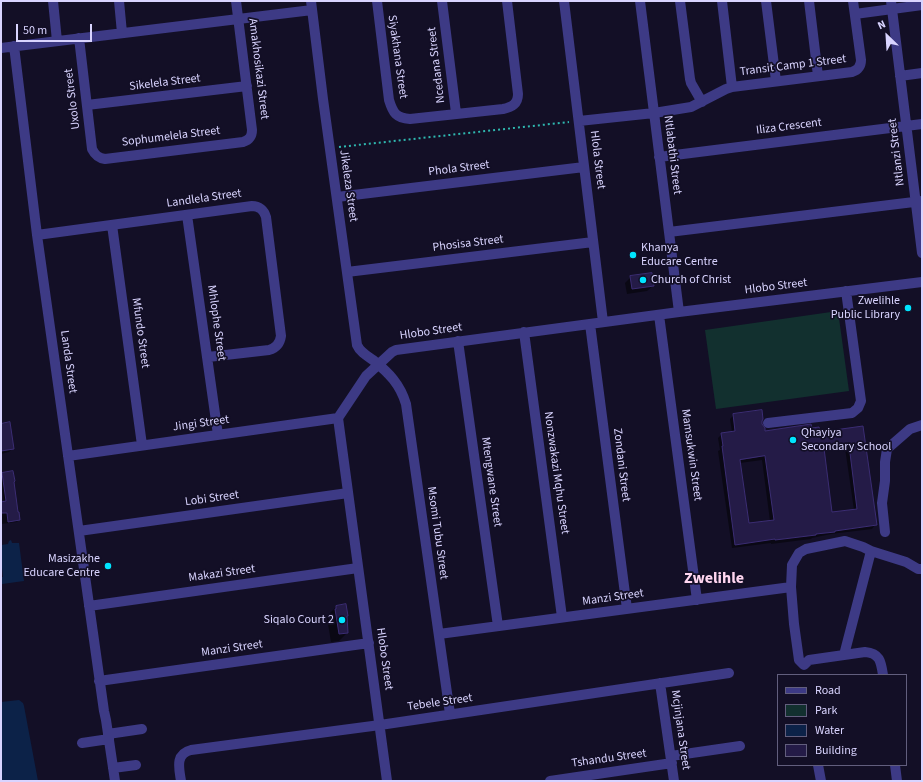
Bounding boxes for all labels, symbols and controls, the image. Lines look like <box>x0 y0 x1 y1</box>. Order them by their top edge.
street label: Siyakhana Street <box>384 14 410 100</box>
scale bar <box>18 16 94 42</box>
north arrow <box>867 16 907 56</box>
text: N <box>875 16 888 33</box>
street label: Amakhosikazi Street <box>245 18 271 120</box>
text: 50 m <box>23 22 47 39</box>
street label: Ncedana Street <box>425 26 449 104</box>
street label: Transit Camp 1 Street <box>739 52 847 80</box>
street label: Uxolo Street <box>62 68 84 130</box>
street label: Sikelela Street <box>129 71 201 95</box>
street label: Ntlabathi Street <box>660 115 684 195</box>
street label: Iliza Crescent <box>755 116 823 138</box>
street label: Ntlanzi Street <box>886 117 908 187</box>
street label: Sophumelela Street <box>121 124 221 150</box>
street label: Hlola Street <box>586 130 608 190</box>
street label: Jikeleza Street <box>336 149 360 223</box>
street label: Phola Street <box>428 158 490 180</box>
street label: Landlela Street <box>166 187 242 211</box>
street label: Phosisa Street <box>432 233 504 255</box>
place label: Khanya Educare Centre <box>641 241 718 269</box>
marker: Khanya Educare Centre <box>628 250 638 260</box>
place label: Church of Christ <box>651 273 731 287</box>
marker: Church of Christ <box>638 275 648 285</box>
street label: Hlobo Street <box>744 276 808 298</box>
street label: Mhlophe Street <box>204 284 228 362</box>
place label: Zwelihle Public Library <box>831 294 900 322</box>
street label: Mfundo Street <box>128 297 152 369</box>
marker: Zwelihle Public Library <box>903 303 913 313</box>
street label: Hlobo Street <box>399 320 463 344</box>
street label: Landa Street <box>56 329 80 395</box>
street label: Mamsukwin Street <box>677 408 705 502</box>
street label: Nonzwakazi Mqhu Street <box>540 411 572 535</box>
street label: Jingi Street <box>172 413 230 435</box>
place label: Qhayiya Secondary School <box>801 426 891 454</box>
street label: Zondani Street <box>609 427 633 503</box>
marker: Qhayiya Secondary School <box>788 435 798 445</box>
street label: Mtengwane Street <box>478 436 504 528</box>
street label: Msomi Tubu Street <box>423 486 451 580</box>
street label: Lobi Street <box>184 488 240 510</box>
place label: Masizakhe Educare Centre <box>23 552 100 580</box>
marker: Masizakhe Educare Centre <box>103 561 113 571</box>
street label: Makazi Street <box>188 562 256 586</box>
district label: Zwelihle <box>684 569 744 589</box>
street label: Manzi Street <box>581 587 645 609</box>
place label: Siqalo Court 2 <box>264 613 334 627</box>
marker: Siqalo Court 2 <box>337 615 347 625</box>
street label: Hlobo Street <box>372 627 396 691</box>
street label: Manzi Street <box>200 638 264 660</box>
legend <box>777 674 907 766</box>
text: Road <box>815 682 841 699</box>
street label: Mcjinjana Street <box>667 689 693 771</box>
street label: Tebele Street <box>406 691 474 715</box>
text: Park <box>815 702 837 719</box>
text: Water <box>815 722 844 739</box>
text: Building <box>815 742 857 759</box>
street label: Tshandu Street <box>571 747 647 771</box>

